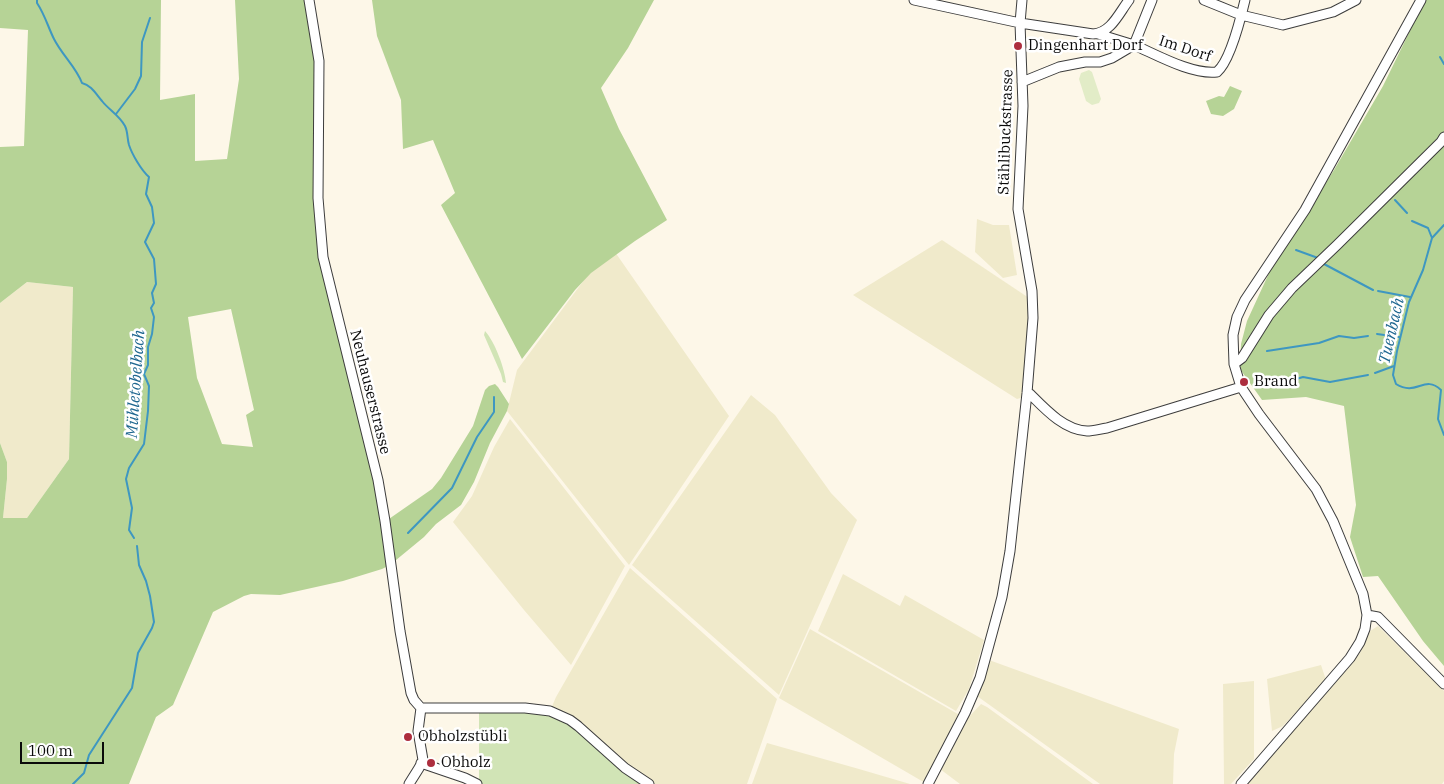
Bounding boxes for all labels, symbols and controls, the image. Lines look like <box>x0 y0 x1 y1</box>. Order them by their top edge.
street label: Im Dorf <box>1157 32 1213 66</box>
place label: Dingenhart Dorf <box>1028 37 1143 55</box>
marker: Dingenhart Dorf <box>1012 40 1024 52</box>
street label: Stählibuckstrasse <box>995 69 1017 195</box>
water label: Tuenbach <box>1375 296 1409 366</box>
street label: Neuhauserstrasse <box>346 328 394 456</box>
water label: Mühletobelbach <box>123 329 149 439</box>
place label: Brand <box>1254 373 1298 391</box>
marker: Brand <box>1238 376 1250 388</box>
place label: Obholzstübli <box>418 728 507 746</box>
marker: Obholzstübli <box>402 731 414 743</box>
scale bar <box>22 732 106 764</box>
text: 100 m <box>28 741 73 760</box>
place label: Obholz <box>441 754 491 772</box>
marker: Obholz <box>425 757 437 769</box>

